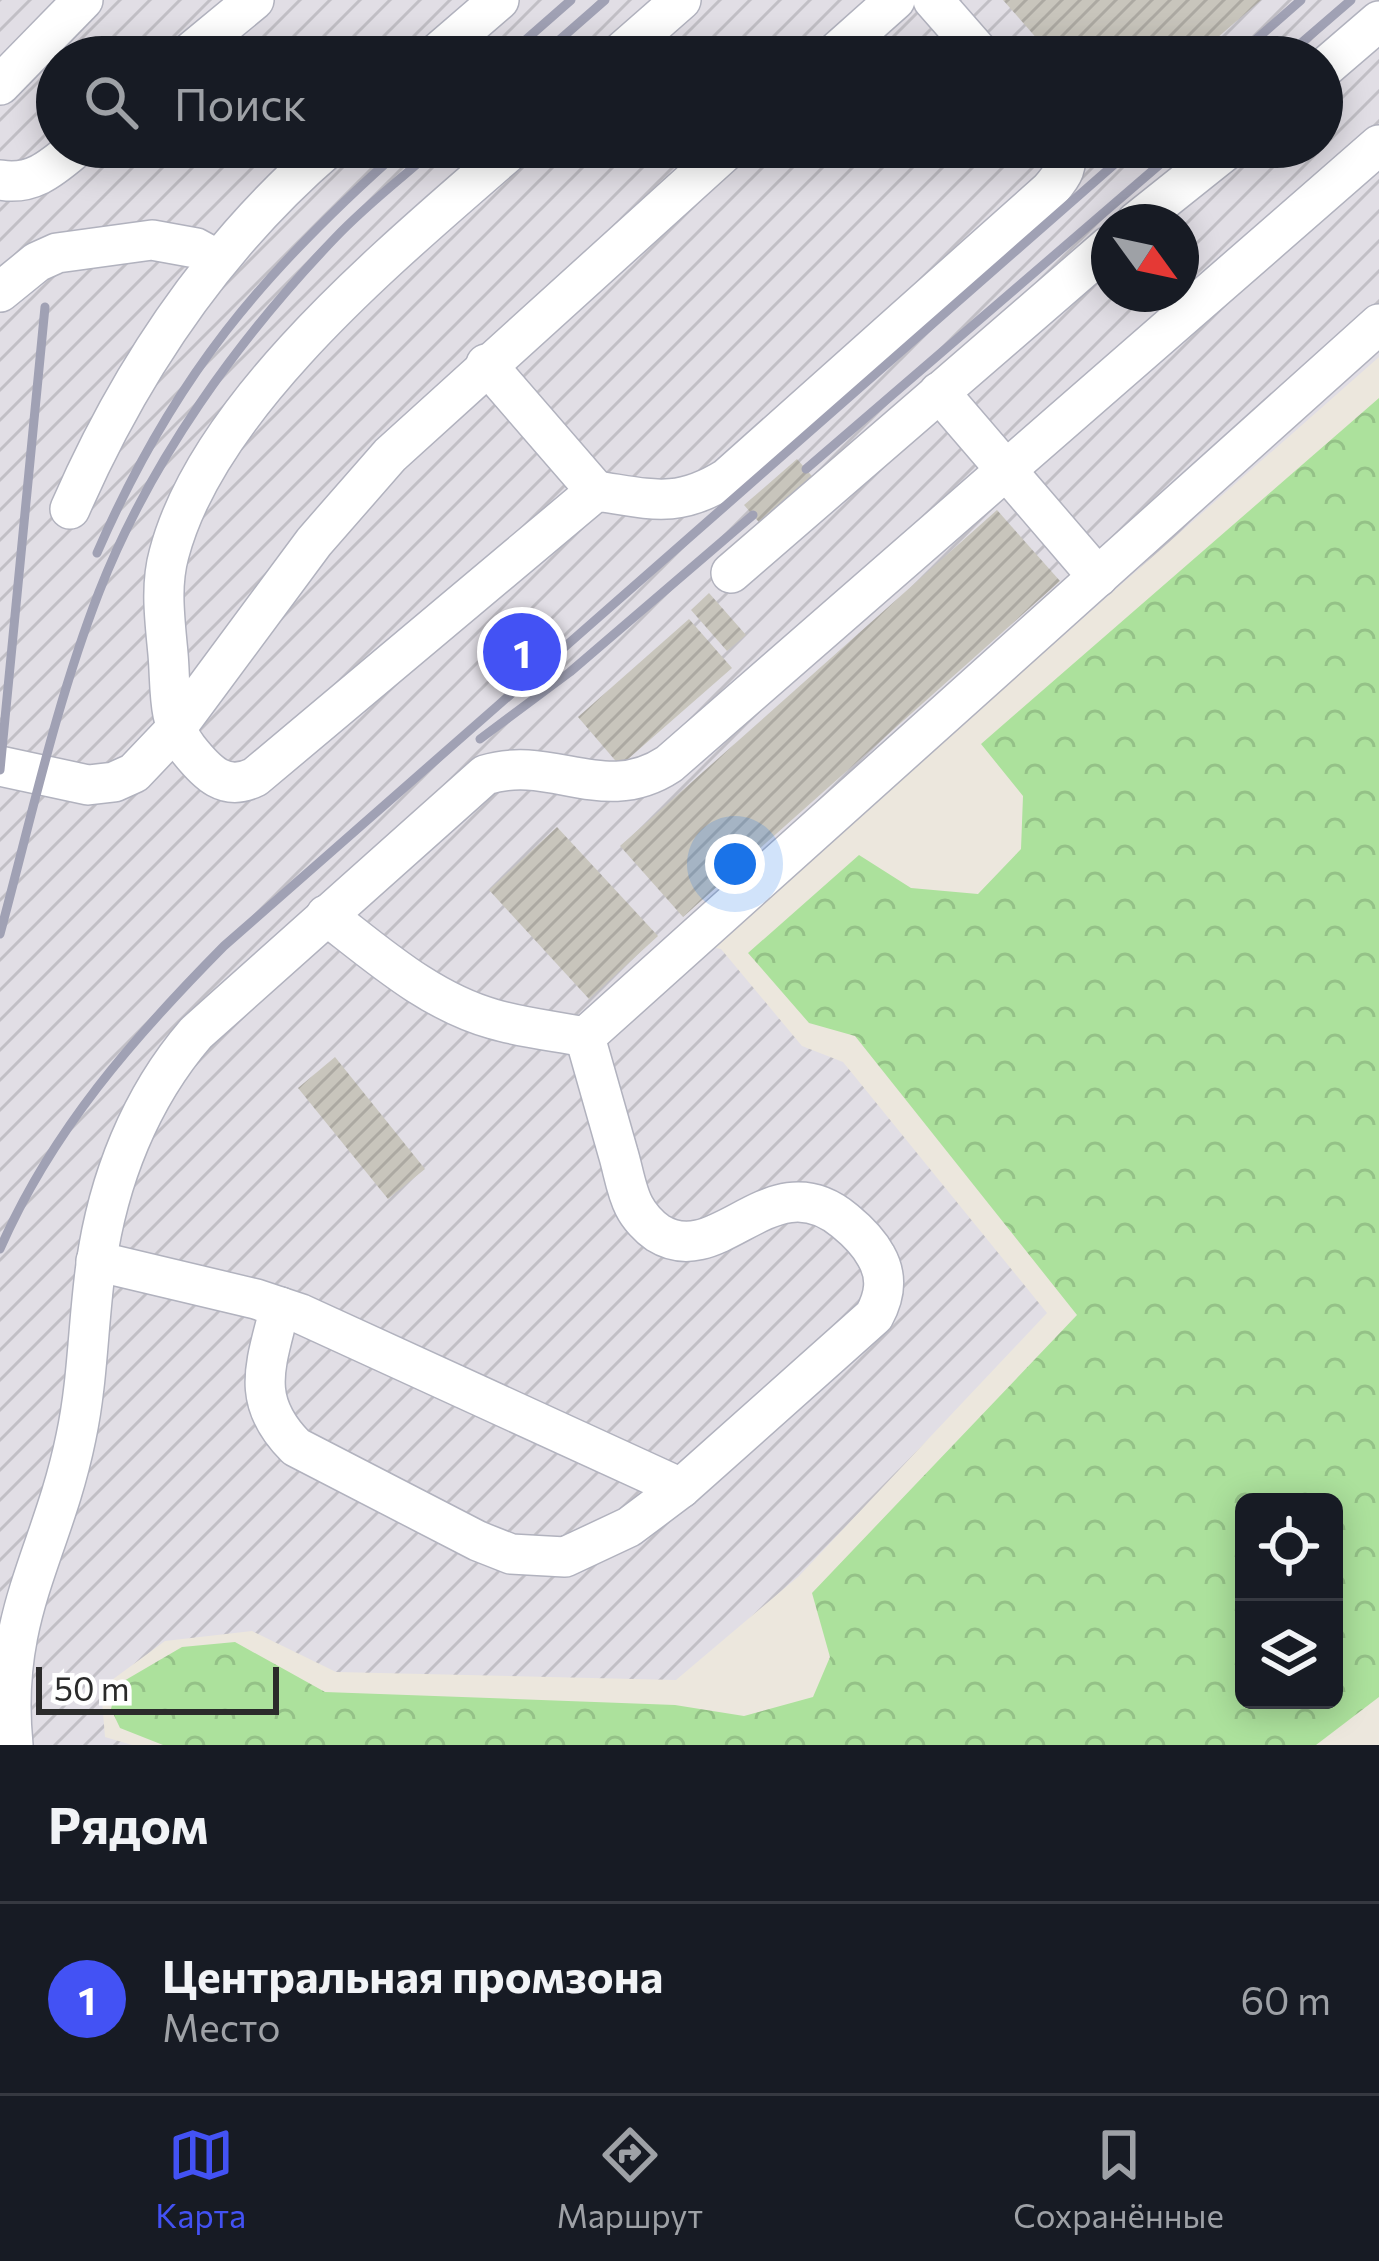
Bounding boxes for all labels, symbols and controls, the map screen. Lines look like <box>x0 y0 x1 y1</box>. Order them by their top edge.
search box <box>36 36 1343 168</box>
icon: search <box>78 69 144 135</box>
text: Поиск <box>174 75 307 130</box>
north arrow <box>1091 204 1199 312</box>
pin: 1 <box>483 607 561 697</box>
your location <box>705 834 765 894</box>
map controls <box>1235 1493 1343 1709</box>
button: locate <box>1235 1493 1343 1601</box>
button: layers <box>1235 1601 1343 1709</box>
scale bar <box>36 1661 279 1714</box>
text: 50 m <box>54 1667 130 1708</box>
text: Рядом <box>48 1792 209 1855</box>
text: Центральная промзона <box>162 1947 663 2002</box>
text: 1 <box>78 1975 96 2023</box>
text: 60 m <box>1240 1975 1331 2023</box>
text: Место <box>162 2002 280 2050</box>
tab: Карта <box>155 2122 246 2235</box>
tab: Маршрут <box>556 2122 703 2235</box>
tab: Сохранённые <box>1013 2122 1224 2235</box>

